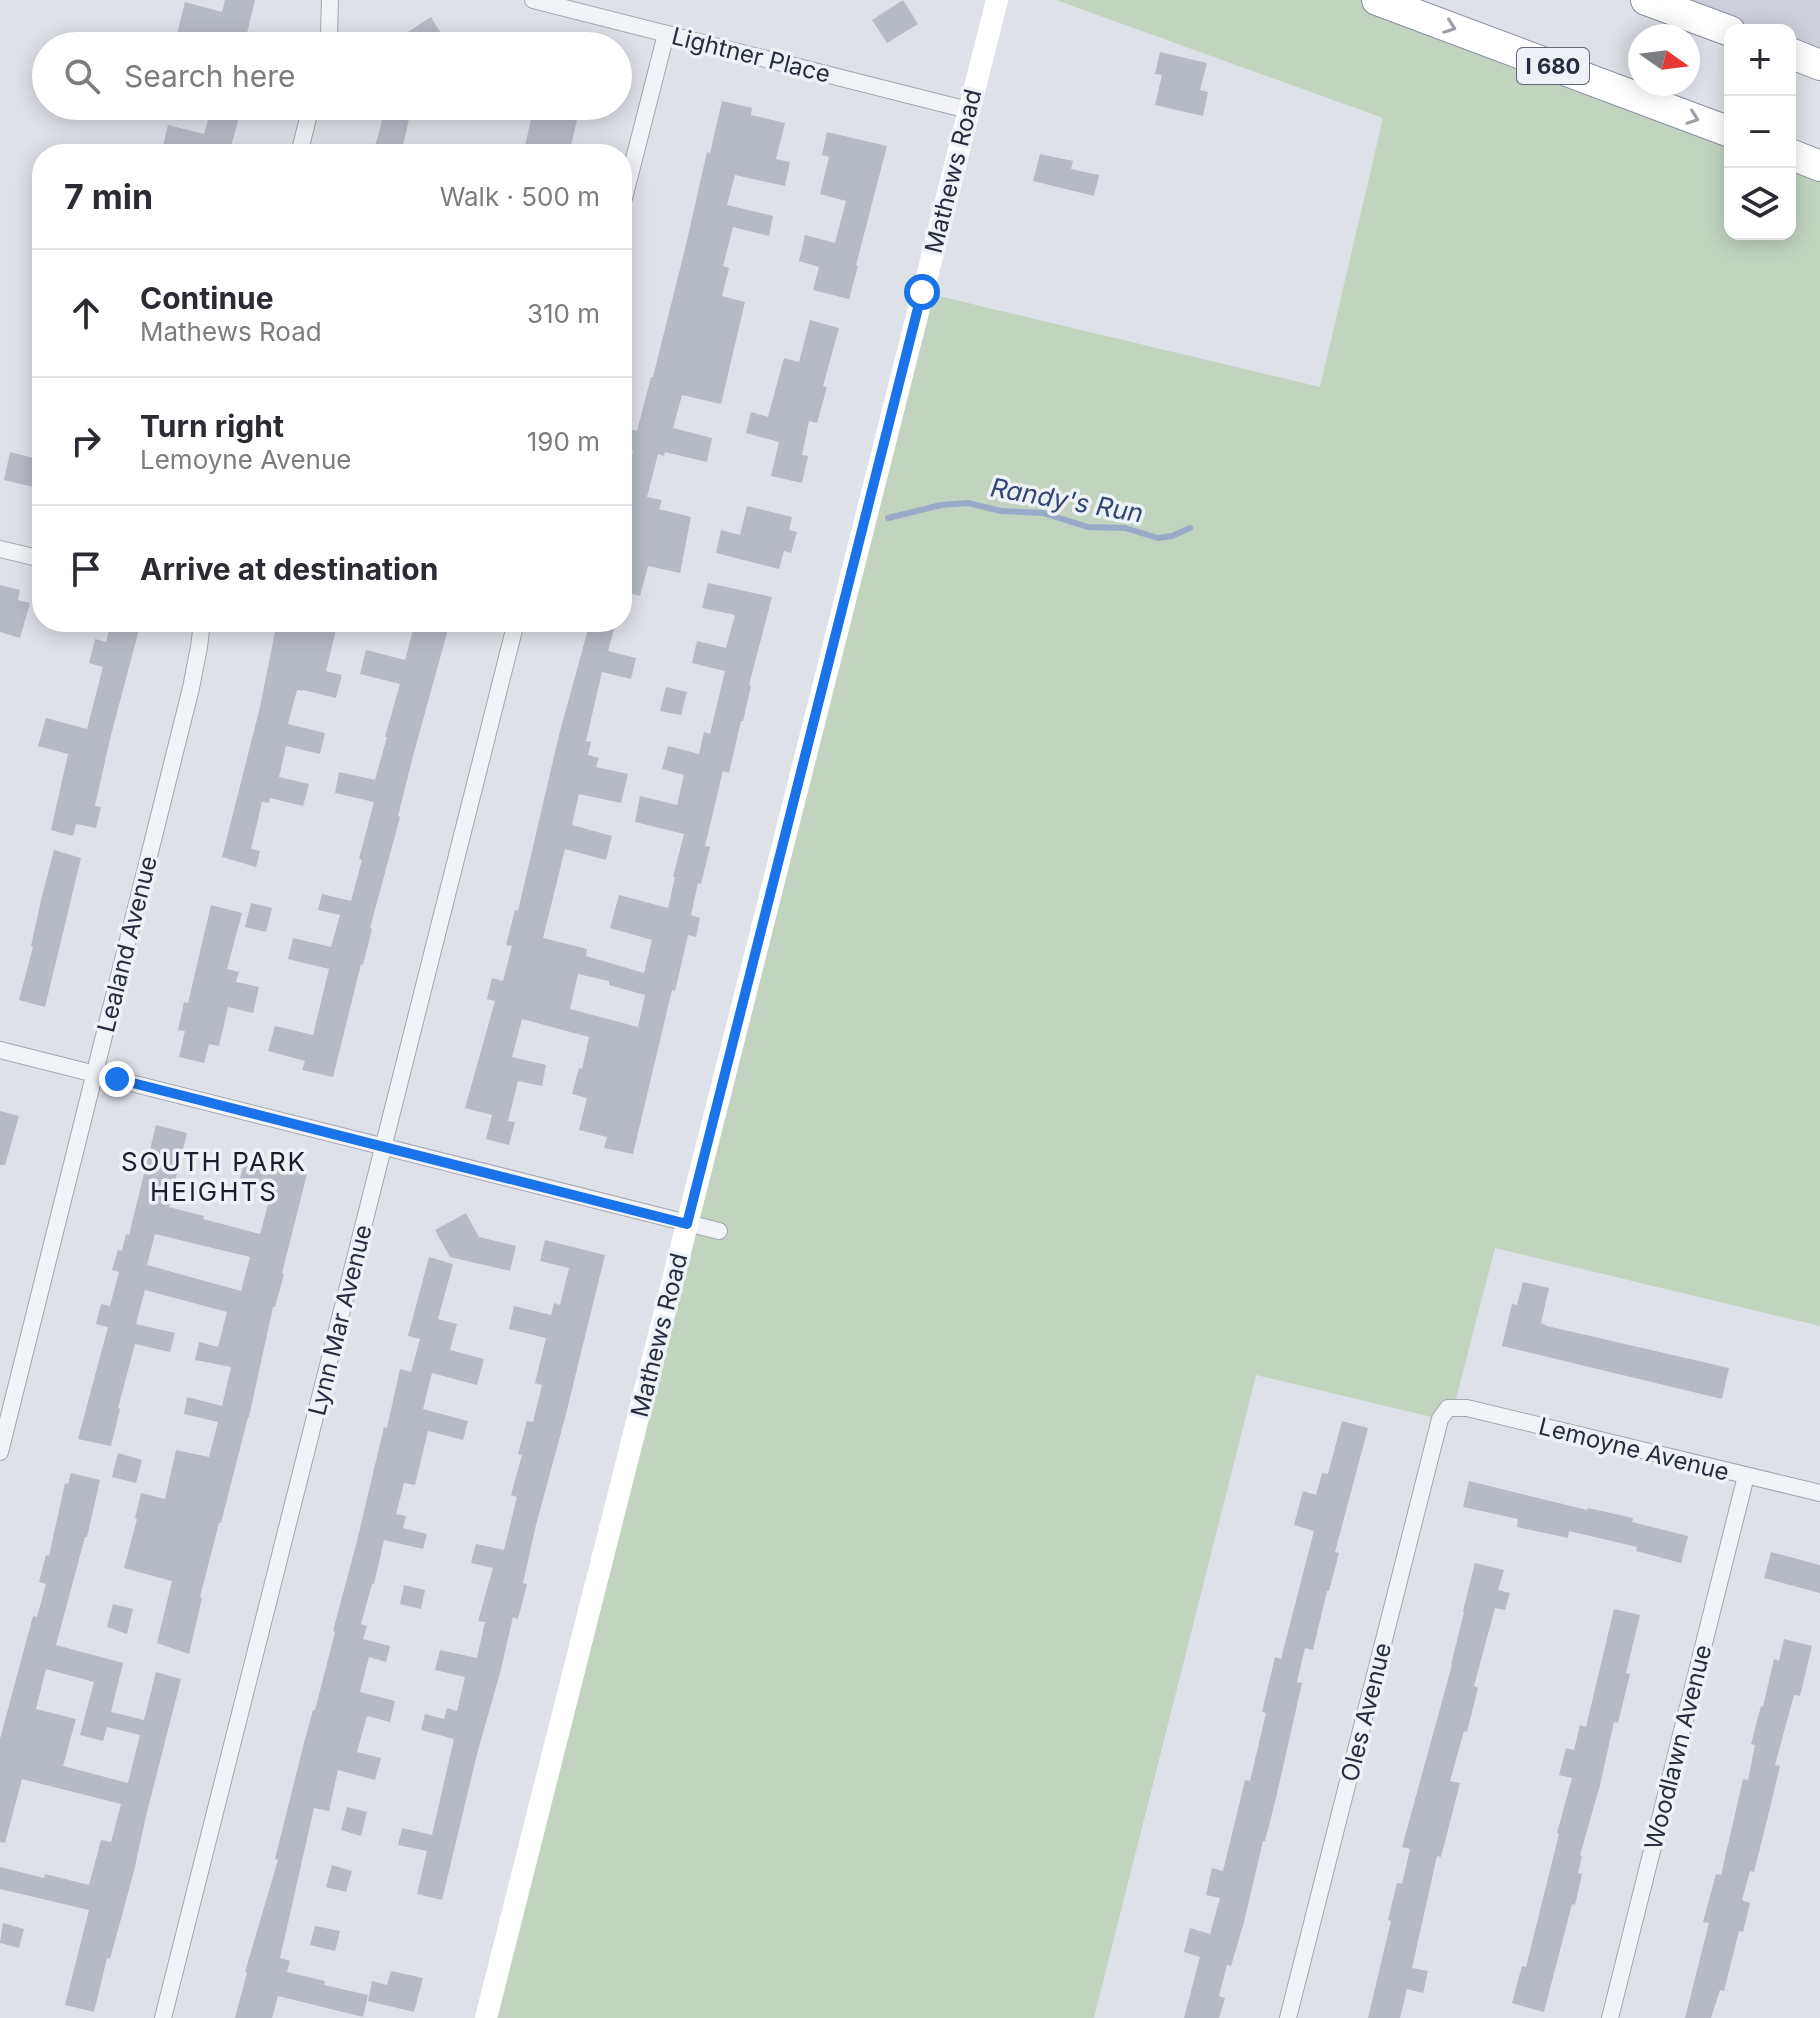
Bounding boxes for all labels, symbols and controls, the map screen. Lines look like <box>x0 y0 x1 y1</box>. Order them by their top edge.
one-way arrow <box>1442 17 1456 34</box>
street label: Lightner Place <box>669 21 833 89</box>
north arrow <box>1628 24 1700 96</box>
map controls <box>1724 24 1796 240</box>
button: + <box>1724 24 1796 96</box>
search box <box>32 32 632 120</box>
road number: I 680 <box>1517 48 1589 84</box>
icon: search <box>60 54 104 98</box>
text: Search here <box>124 58 296 94</box>
street label: Mathews Road <box>919 86 987 256</box>
button: − <box>1724 96 1796 168</box>
one-way arrow <box>1685 108 1699 125</box>
button: layers <box>1724 168 1796 240</box>
text: 7 min <box>64 176 153 217</box>
text: Walk · 500 m <box>440 181 600 212</box>
route start <box>904 274 940 310</box>
text: Continue <box>140 280 274 316</box>
icon: ahead <box>64 291 108 335</box>
text: 310 m <box>527 298 600 329</box>
text: Mathews Road <box>140 316 322 347</box>
text: Turn right <box>140 408 284 444</box>
icon: right <box>64 419 108 463</box>
text: 190 m <box>527 426 600 457</box>
text: Lemoyne Avenue <box>140 444 352 475</box>
water label: Randy's Run <box>988 471 1146 529</box>
icon: arrive <box>64 547 108 591</box>
text: Arrive at destination <box>140 551 438 587</box>
street label: Lealand Avenue <box>91 853 163 1035</box>
route end <box>99 1061 135 1097</box>
district label: SOUTH PARK HEIGHTS <box>121 1146 307 1207</box>
street label: Lynn Mar Avenue <box>302 1222 378 1418</box>
street label: Mathews Road <box>625 1250 693 1420</box>
street label: Lemoyne Avenue <box>1536 1411 1732 1487</box>
street label: Oles Avenue <box>1335 1640 1397 1784</box>
street label: Woodlawn Avenue <box>1639 1642 1717 1852</box>

